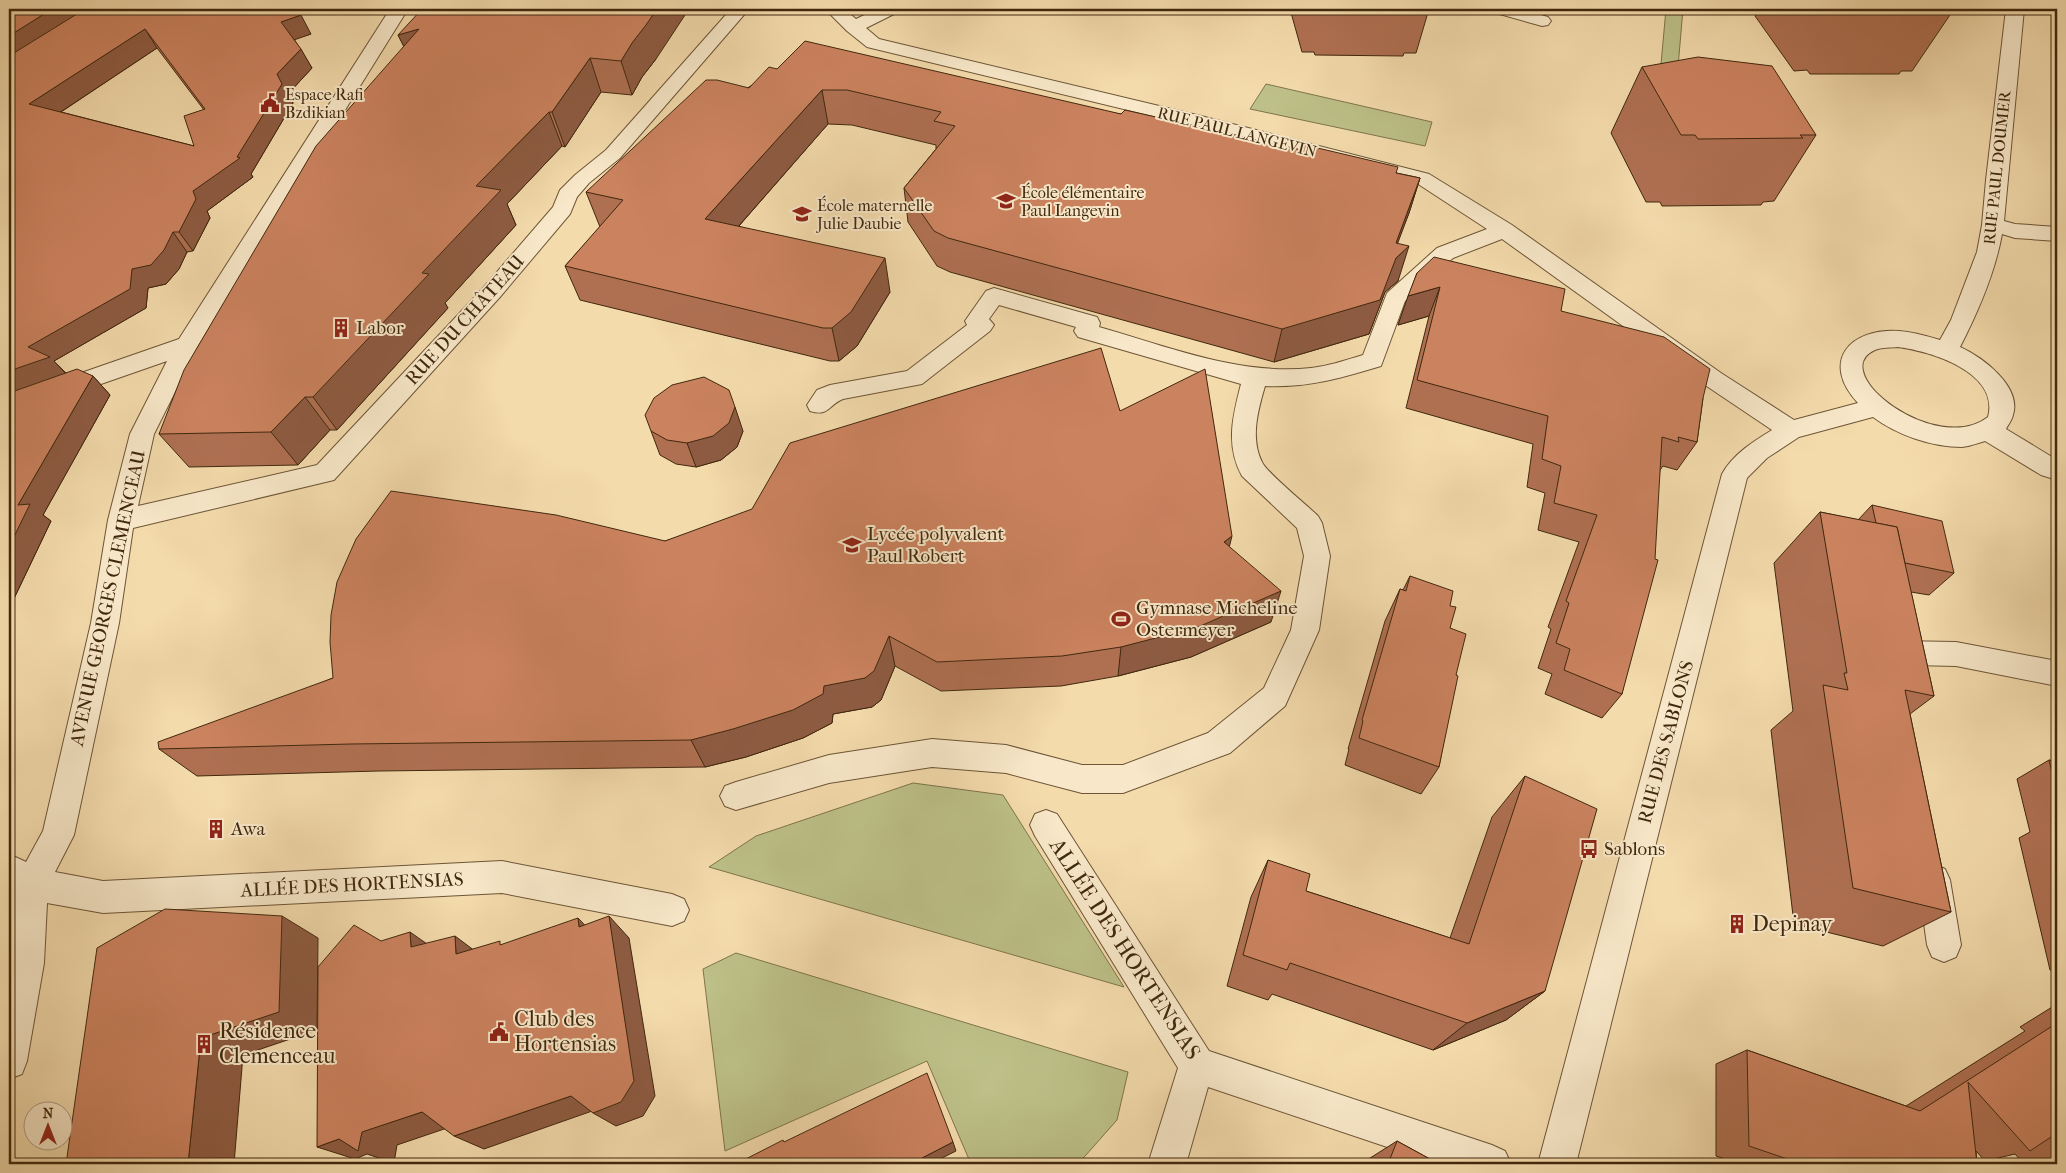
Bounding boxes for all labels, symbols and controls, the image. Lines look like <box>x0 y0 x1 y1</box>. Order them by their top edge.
place label: Espace Rafi Bzdikian <box>285 85 363 122</box>
street label: RUE PAUL DOUMER <box>1979 89 2015 246</box>
public building icon: Espace Rafi Bzdikian <box>259 92 281 114</box>
street label: RUE PAUL LANGEVIN <box>1155 103 1319 161</box>
place label: École élémentaire Paul Langevin <box>1021 182 1144 220</box>
school or university icon: École élémentaire Paul Langevin <box>995 190 1017 212</box>
place label: École maternelle Julie Daubie <box>815 195 932 233</box>
school or university icon: École maternelle Julie Daubie <box>791 203 813 225</box>
street label: RUE DU CHÂTEAU <box>401 250 529 390</box>
building icon: Labor <box>330 317 352 339</box>
place label: Labor <box>356 317 405 339</box>
street label: AVENUE GEORGES CLEMENCEAU <box>66 448 150 749</box>
place label: Lycée polyvalent Paul Robert <box>867 523 1004 567</box>
school or university icon: Lycée polyvalent Paul Robert <box>841 534 863 556</box>
place label: Gymnase Micheline Ostermeyer <box>1136 597 1298 641</box>
sports icon: Gymnase Micheline Ostermeyer <box>1110 608 1132 630</box>
street label: RUE DES SABLONS <box>1634 658 1698 826</box>
building icon: Awa <box>205 818 227 840</box>
place label: Awa <box>230 818 266 840</box>
street label: ALLÉE DES HORTENSIAS <box>1043 832 1207 1064</box>
bus stop icon: Sablons <box>1578 838 1600 860</box>
place label: Sablons <box>1604 838 1665 860</box>
street label: ALLÉE DES HORTENSIAS <box>239 868 464 902</box>
place label: Depinay <box>1752 911 1834 937</box>
building icon: Depinay <box>1726 913 1748 935</box>
place label: Club des Hortensias <box>514 1006 616 1057</box>
place label: Résidence Clemenceau <box>219 1018 336 1069</box>
public building icon: Club des Hortensias <box>488 1021 510 1043</box>
building icon: Résidence Clemenceau <box>193 1033 215 1055</box>
north arrow <box>22 1100 72 1150</box>
text: N <box>43 1105 54 1122</box>

